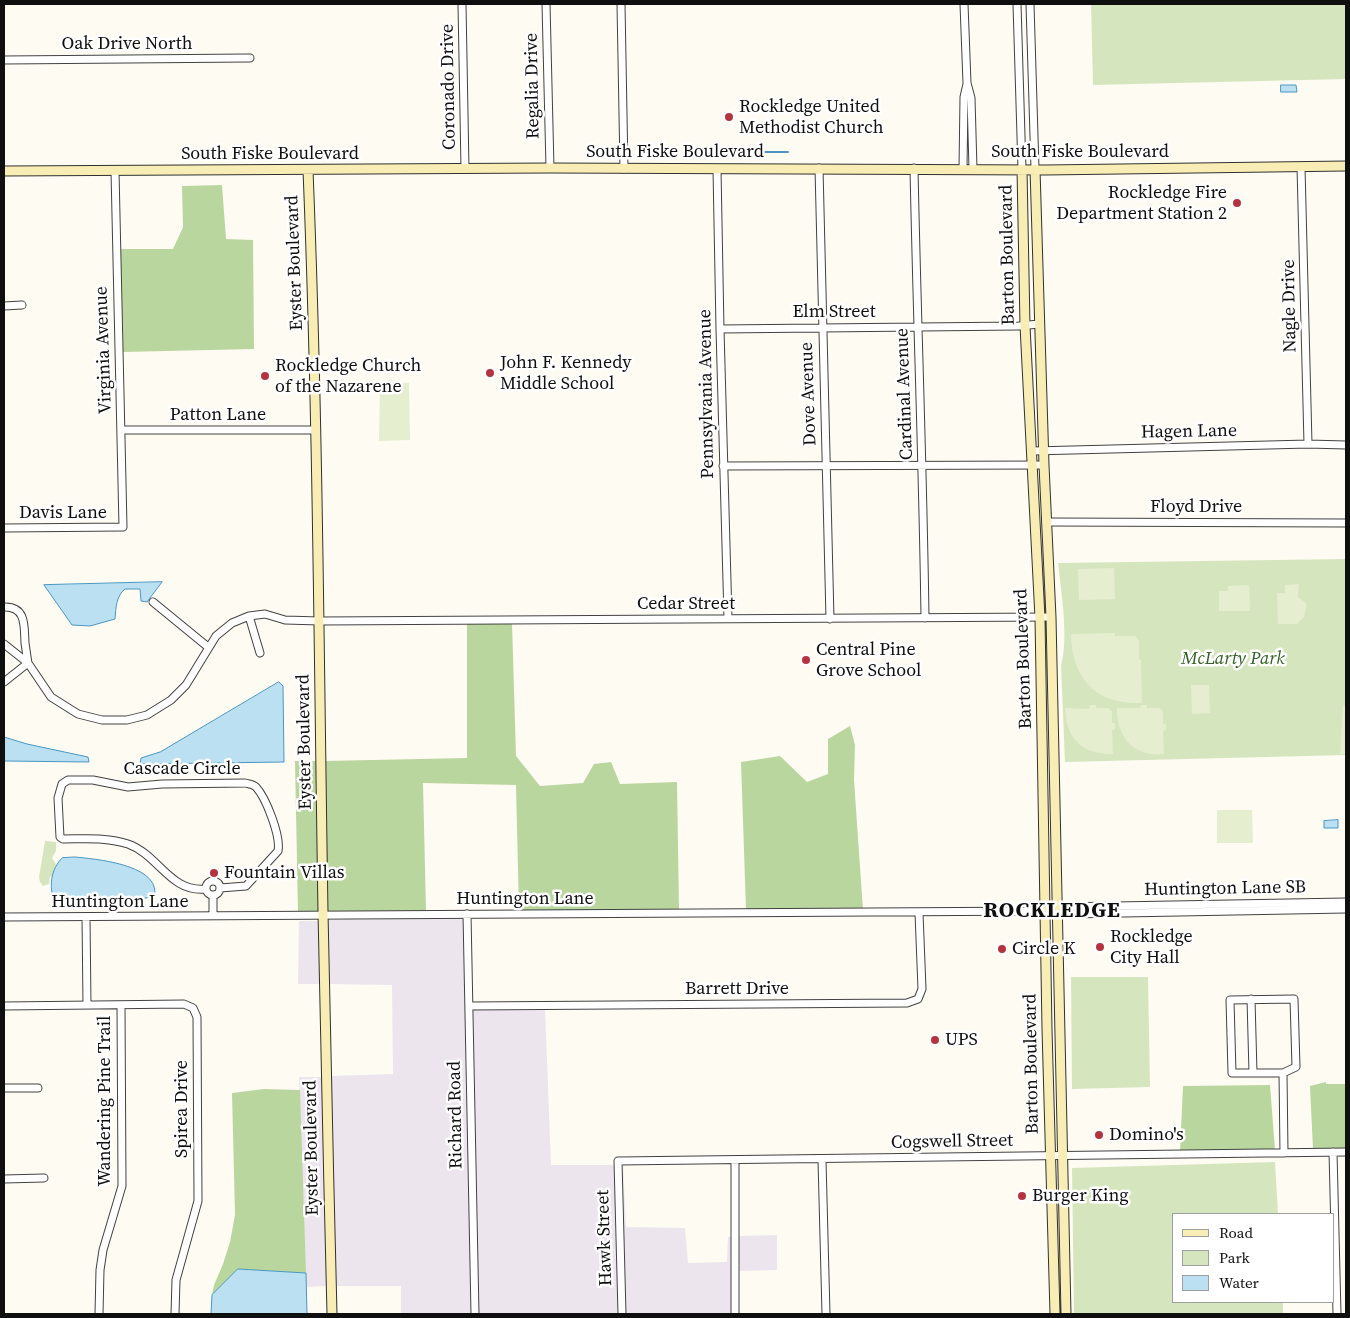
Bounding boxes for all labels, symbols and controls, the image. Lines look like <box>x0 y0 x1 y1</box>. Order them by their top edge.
street label: Coronado Drive <box>437 24 461 150</box>
street label: Oak Drive North <box>61 33 193 55</box>
street label: Regalia Drive <box>521 33 545 139</box>
place label: Rockledge United Methodist Church <box>739 96 883 138</box>
marker: Rockledge United Methodist Church <box>723 111 735 123</box>
street label: South Fiske Boulevard <box>586 141 764 163</box>
street label: South Fiske Boulevard <box>991 141 1169 163</box>
street label: South Fiske Boulevard <box>181 143 359 165</box>
place label: Rockledge Fire Department Station 2 <box>1056 182 1227 224</box>
street label: Barton Boulevard <box>996 185 1020 325</box>
street label: Eyster Boulevard <box>282 195 308 331</box>
marker: Rockledge Fire Department Station 2 <box>1231 197 1243 209</box>
street label: Nagle Drive <box>1278 259 1302 353</box>
street label: Virginia Avenue <box>91 286 117 414</box>
street label: Elm Street <box>792 301 876 323</box>
street label: Pennsylvania Avenue <box>695 309 719 479</box>
street label: Cardinal Avenue <box>892 328 918 460</box>
street label: Dove Avenue <box>796 342 822 446</box>
place label: John F. Kennedy Middle School <box>500 352 631 394</box>
place label: Rockledge Church of the Nazarene <box>275 355 421 398</box>
marker: John F. Kennedy Middle School <box>484 367 496 379</box>
marker: Rockledge Church of the Nazarene <box>259 370 271 382</box>
street label: Patton Lane <box>170 404 266 426</box>
street label: Hagen Lane <box>1141 420 1237 444</box>
street label: Floyd Drive <box>1150 496 1242 518</box>
street label: Davis Lane <box>19 502 107 524</box>
street label: Barton Boulevard <box>1011 588 1037 730</box>
street label: Cedar Street <box>637 593 735 615</box>
place label: Central Pine Grove School <box>816 639 921 682</box>
park label: McLarty Park <box>1181 648 1285 670</box>
marker: Central Pine Grove School <box>800 654 812 666</box>
street label: Eyster Boulevard <box>293 674 317 810</box>
street label: Cascade Circle <box>123 758 241 780</box>
place label: Fountain Villas <box>224 862 345 884</box>
marker: Fountain Villas <box>208 867 220 879</box>
street label: Huntington Lane SB <box>1144 877 1306 901</box>
street label: Huntington Lane <box>456 888 594 910</box>
street label: Huntington Lane <box>51 891 189 913</box>
district label: ROCKLEDGE <box>982 898 1122 924</box>
place label: Rockledge City Hall <box>1110 926 1193 969</box>
place label: Circle K <box>1012 938 1075 960</box>
marker: Rockledge City Hall <box>1094 941 1106 953</box>
marker: Circle K <box>996 943 1008 955</box>
street label: Barrett Drive <box>685 978 789 1000</box>
street label: Barton Boulevard <box>1020 994 1044 1134</box>
street label: Wandering Pine Trail <box>94 1016 116 1186</box>
place label: UPS <box>945 1029 978 1051</box>
marker: UPS <box>929 1034 941 1046</box>
street label: Spirea Drive <box>171 1060 193 1158</box>
street label: Richard Road <box>444 1061 468 1169</box>
street label: Eyster Boulevard <box>300 1080 324 1216</box>
place label: Domino's <box>1109 1124 1184 1146</box>
marker: Domino's <box>1093 1129 1105 1141</box>
street label: Cogswell Street <box>891 1130 1013 1154</box>
place label: Burger King <box>1032 1185 1129 1207</box>
street label: Hawk Street <box>593 1189 617 1287</box>
marker: Burger King <box>1016 1190 1028 1202</box>
legend <box>1172 1213 1335 1303</box>
text: Road <box>1219 1222 1253 1243</box>
text: Park <box>1219 1247 1250 1268</box>
text: Water <box>1219 1272 1259 1293</box>

